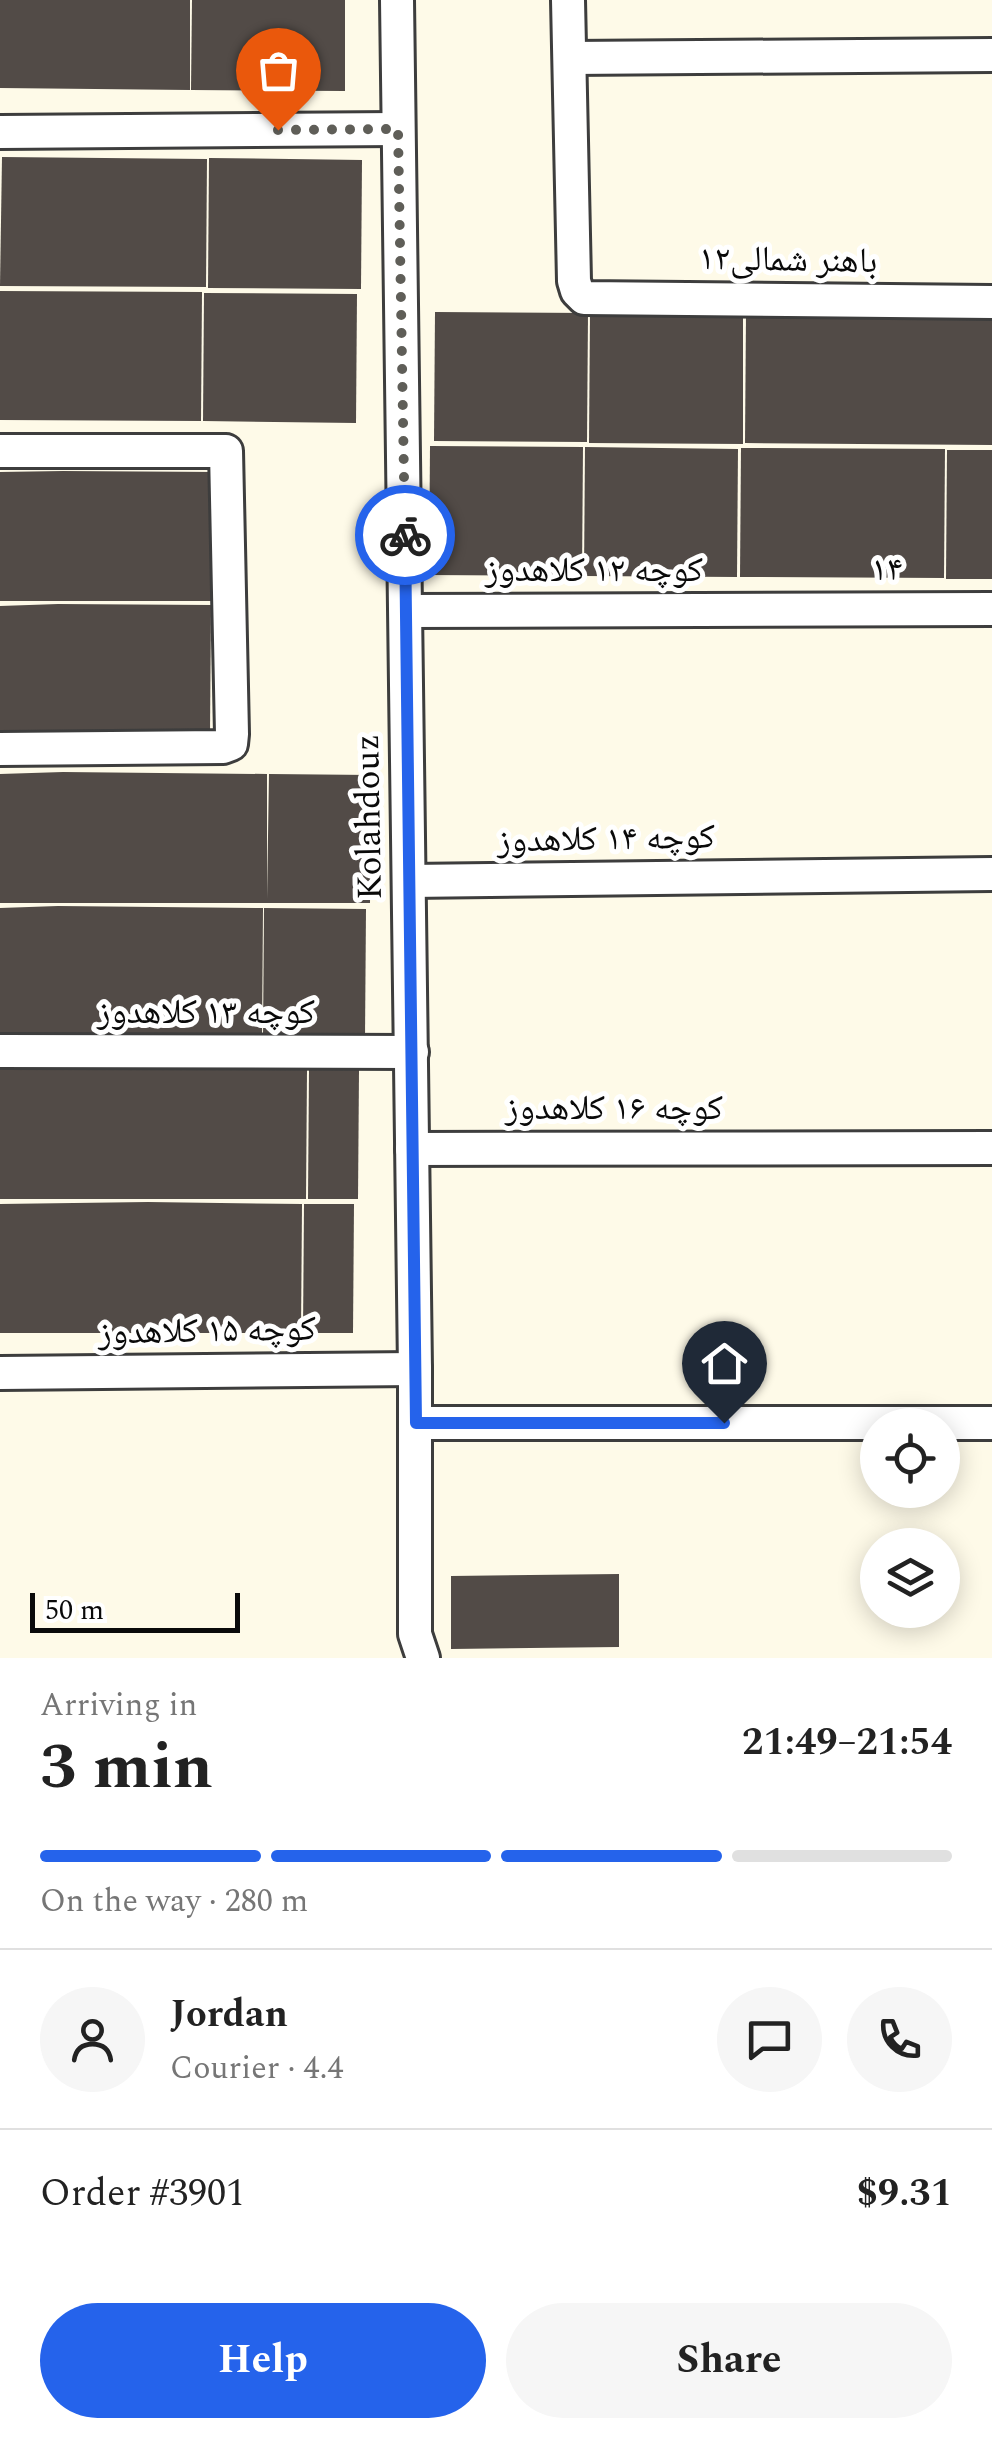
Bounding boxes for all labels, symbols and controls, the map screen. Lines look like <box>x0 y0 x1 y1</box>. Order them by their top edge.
pin <box>236 28 321 131</box>
icon: bag <box>251 43 306 98</box>
street label: باهنر شمالی۱۲ <box>698 232 878 288</box>
courier <box>355 485 455 585</box>
icon: bike <box>378 508 433 563</box>
street label: ۱۴ <box>871 543 903 596</box>
street label: کوچه ۱۲ کلاهدوز <box>484 544 703 597</box>
street label: Kolahdouz <box>341 734 397 900</box>
street label: کوچه ۱۴ کلاهدوز <box>496 811 715 867</box>
street label: کوچه ۱۳ کلاهدوز <box>96 986 315 1039</box>
street label: کوچه ۱۶ کلاهدوز <box>504 1082 723 1135</box>
street label: کوچه ۱۵ کلاهدوز <box>97 1303 316 1359</box>
pin <box>682 1321 767 1424</box>
icon: home <box>697 1336 752 1391</box>
map controls <box>860 1408 960 1628</box>
button: locate <box>860 1408 960 1508</box>
button: layers <box>860 1528 960 1628</box>
scale bar <box>30 1588 240 1632</box>
text: 50 m <box>45 1589 104 1632</box>
text: Arriving in <box>40 1681 197 1730</box>
text: 21:49–21:54 <box>742 1714 952 1772</box>
text: 3 min <box>40 1718 213 1817</box>
text: On the way · 280 m <box>40 1877 308 1926</box>
text: Jordan <box>170 1986 288 2044</box>
button: person <box>40 1987 145 2092</box>
button: chat <box>717 1987 822 2092</box>
button: phone <box>847 1987 952 2092</box>
text: Courier · 4.4 <box>170 2044 343 2093</box>
text: Order #3901 <box>40 2165 245 2223</box>
text: $9.31 <box>857 2165 952 2223</box>
button: Help <box>40 2303 486 2418</box>
button: Share <box>506 2303 952 2418</box>

